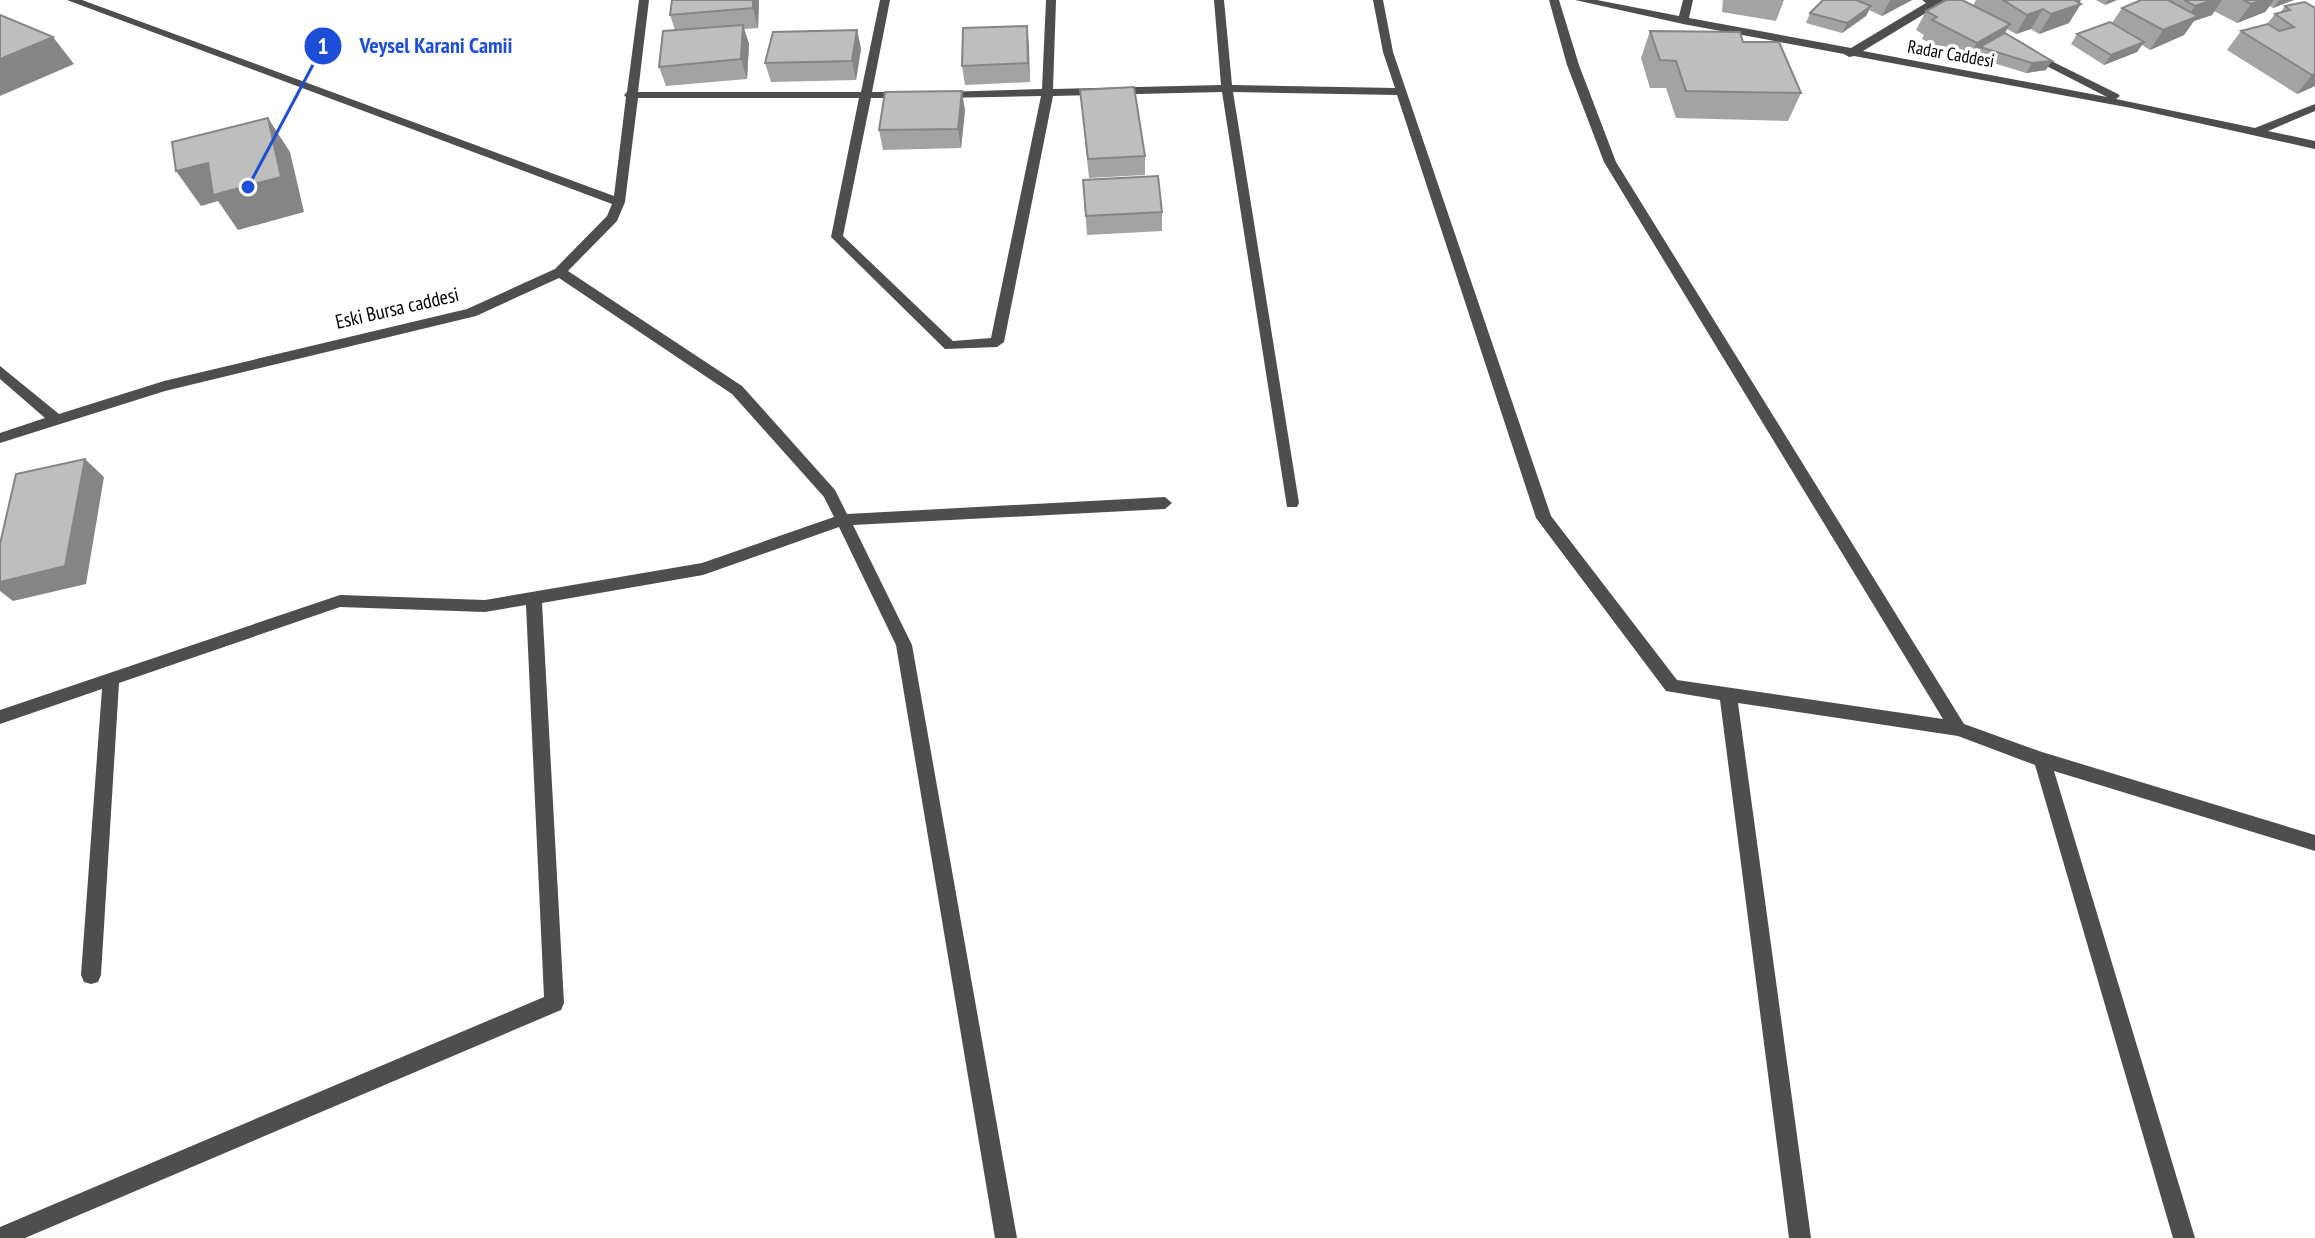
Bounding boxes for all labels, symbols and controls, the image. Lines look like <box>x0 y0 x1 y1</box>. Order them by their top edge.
callout: Veysel Karani Camii <box>303 23 528 69</box>
text: 1 <box>317 30 329 61</box>
text: Veysel Karani Camii <box>359 31 512 59</box>
street label: Radar Caddesi <box>1906 35 1996 72</box>
street label: Eski Bursa caddesi <box>333 281 461 335</box>

